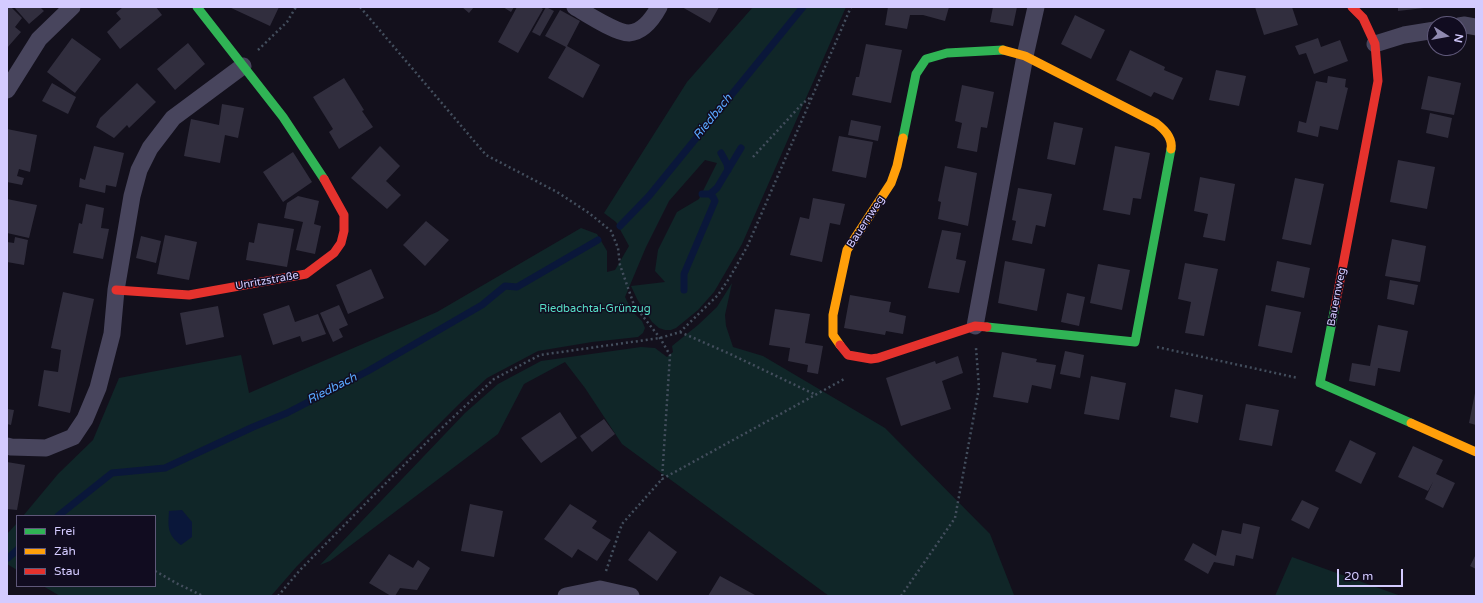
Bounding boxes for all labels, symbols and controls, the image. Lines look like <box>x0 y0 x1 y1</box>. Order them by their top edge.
north arrow <box>1427 16 1467 56</box>
text: N <box>1451 33 1466 44</box>
water label: Riedbach <box>690 92 736 142</box>
street label: Bauernweg <box>844 194 888 250</box>
street label: Bauernweg <box>1325 267 1349 327</box>
street label: Unritzstraße <box>234 269 300 293</box>
park label: Riedbachtal-Grünzug <box>539 302 651 316</box>
water label: Riedbach <box>305 370 359 408</box>
legend <box>16 515 156 587</box>
text: Frei <box>54 524 75 538</box>
text: Zäh <box>54 544 76 558</box>
scale bar <box>1339 561 1405 587</box>
text: Stau <box>54 564 80 578</box>
text: 20 m <box>1344 569 1373 583</box>

